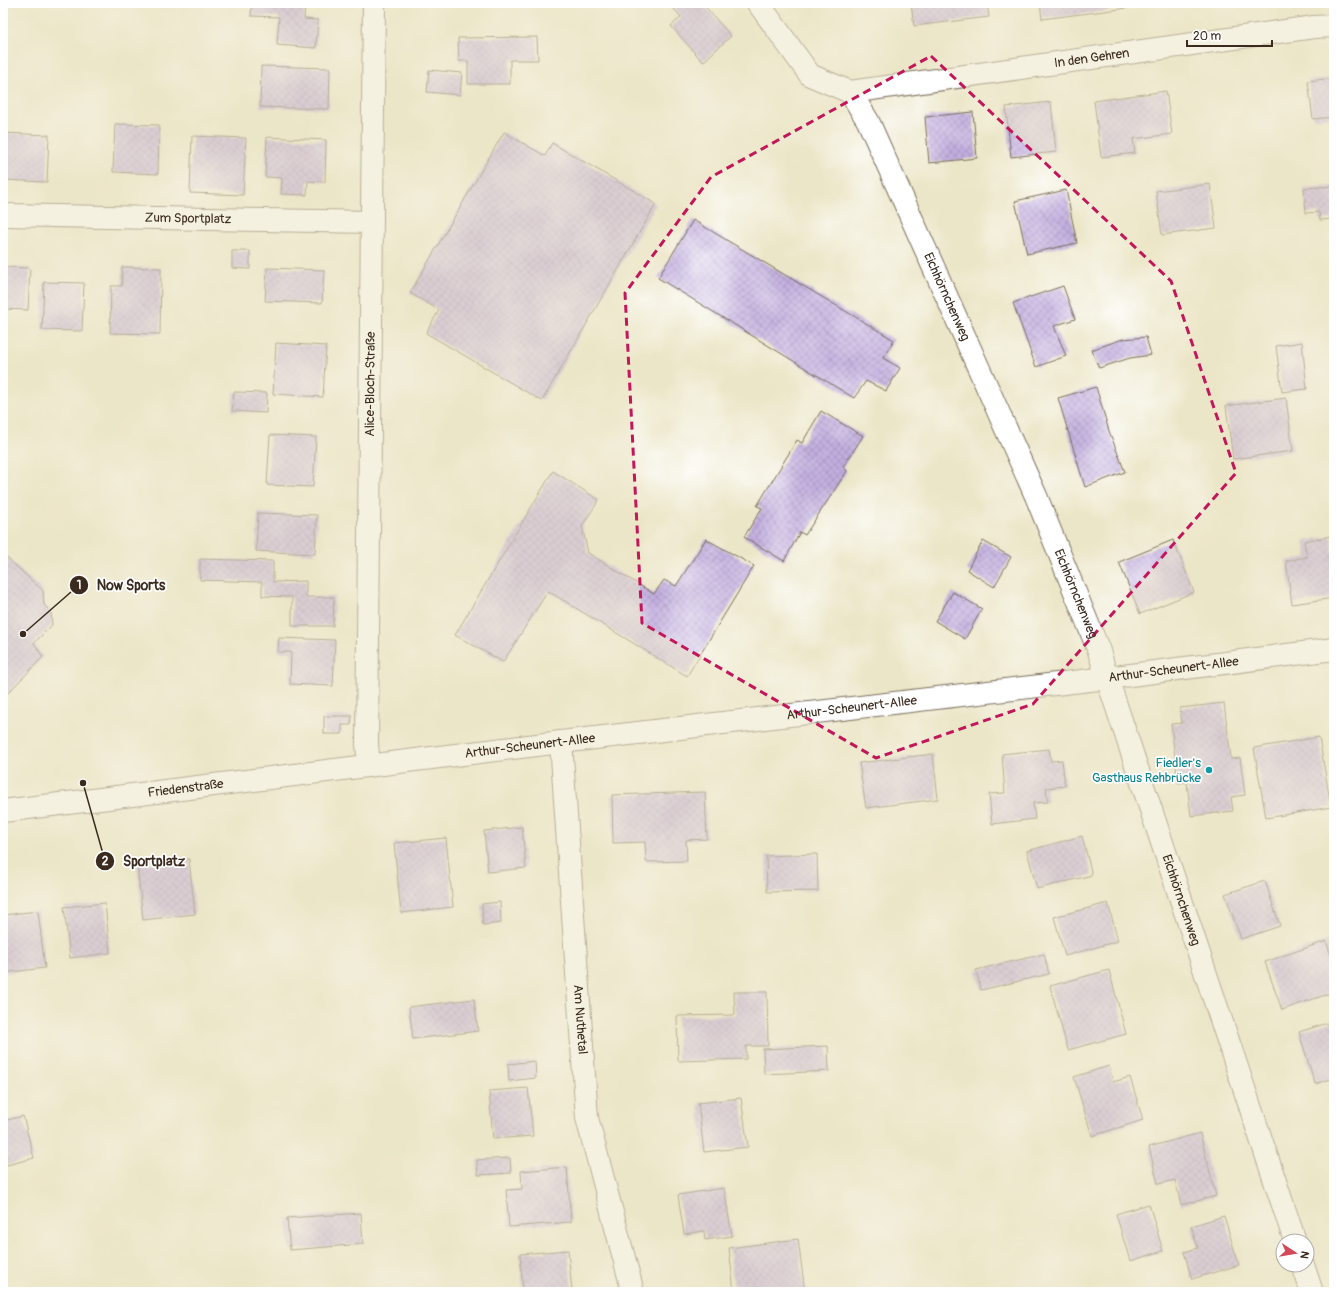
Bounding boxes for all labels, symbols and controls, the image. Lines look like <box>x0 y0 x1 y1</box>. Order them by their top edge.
scale bar <box>1187 22 1272 48</box>
text: 20 m <box>1193 29 1222 44</box>
street label: In den Gehren <box>1053 45 1130 71</box>
street label: Zum Sportplatz <box>144 210 232 227</box>
street label: Eichhörnchenweg <box>920 250 974 344</box>
street label: Alice-Bloch-Straße <box>362 331 379 437</box>
street label: Eichhörnchenweg <box>1050 547 1101 641</box>
callout: Now Sports <box>69 572 173 598</box>
text: Now Sports <box>97 577 166 594</box>
text: 1 <box>77 578 81 593</box>
street label: Arthur-Scheunert-Allee <box>1107 653 1240 686</box>
street label: Arthur-Scheunert-Allee <box>786 692 918 724</box>
street label: Arthur-Scheunert-Allee <box>464 730 597 762</box>
place label: Fiedler's Gasthaus Rehbrücke <box>1092 755 1202 786</box>
marker: Fiedler's Gasthaus Rehbrücke <box>1204 765 1214 775</box>
street label: Friedenstraße <box>147 776 225 801</box>
callout: Sportplatz <box>95 848 193 874</box>
text: Sportplatz <box>123 853 186 870</box>
street label: Eichhörnchenweg <box>1159 853 1204 948</box>
text: 2 <box>102 854 109 869</box>
street label: Am Nuthetal <box>570 984 591 1055</box>
north arrow <box>1275 1233 1315 1273</box>
text: N <box>1297 1250 1311 1261</box>

